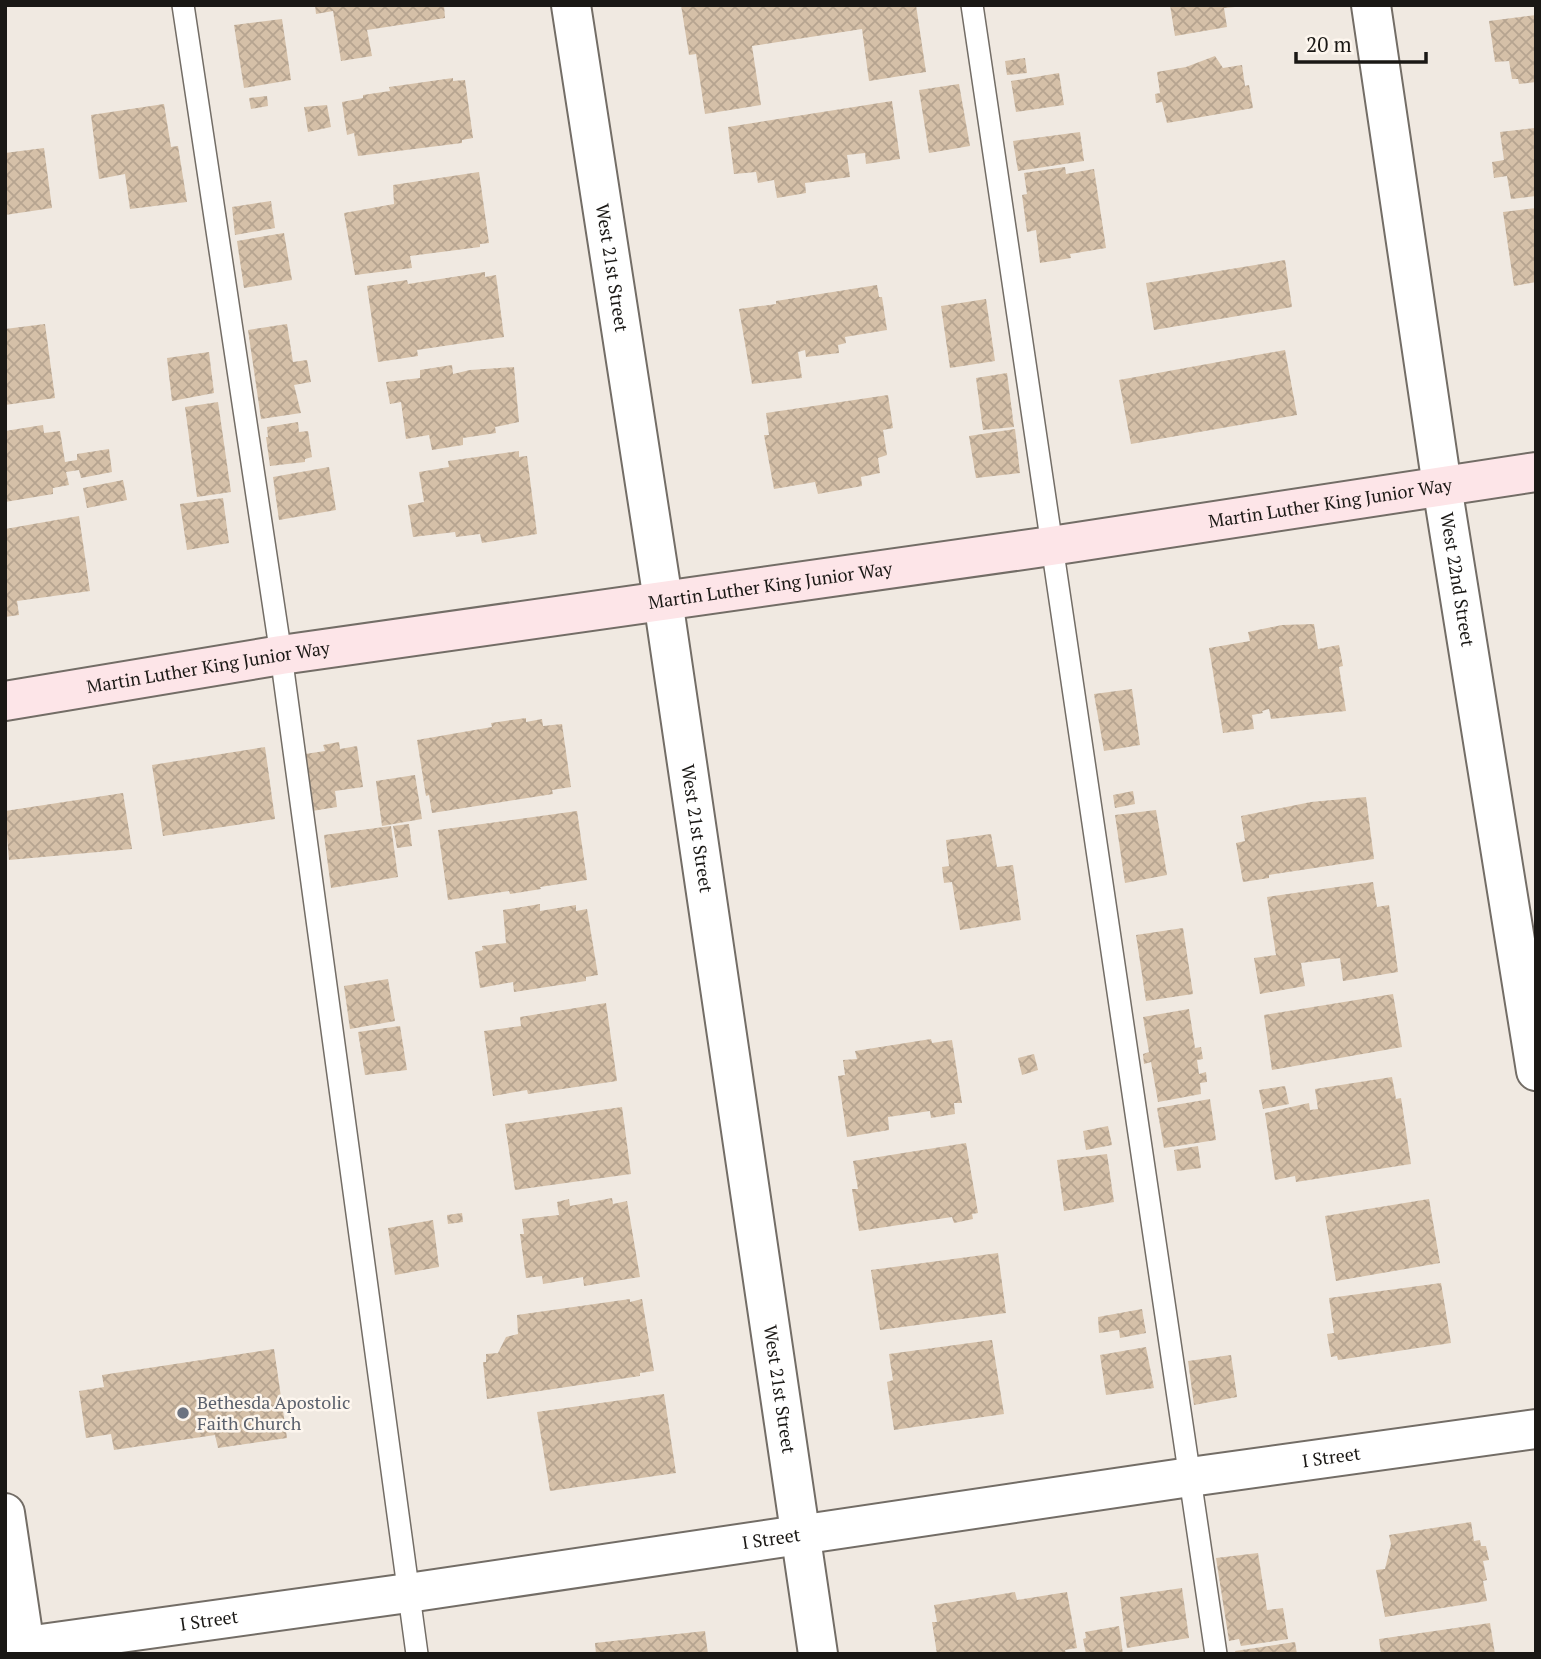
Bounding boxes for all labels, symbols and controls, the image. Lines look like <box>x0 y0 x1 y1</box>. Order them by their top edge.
scale bar <box>1296 21 1426 65</box>
text: 20 m <box>1306 30 1352 58</box>
street label: West 21st Street <box>591 202 634 334</box>
street label: Martin Luther King Junior Way <box>1207 472 1454 533</box>
street label: West 22nd Street <box>1435 510 1481 649</box>
street label: Martin Luther King Junior Way <box>647 555 895 614</box>
street label: Martin Luther King Junior Way <box>85 635 332 698</box>
street label: West 21st Street <box>676 762 719 895</box>
street label: West 21st Street <box>759 1323 801 1456</box>
place label: Bethesda Apostolic Faith Church <box>197 1390 350 1435</box>
marker: Bethesda Apostolic Faith Church <box>175 1405 191 1421</box>
street label: I Street <box>1300 1440 1362 1472</box>
street label: I Street <box>740 1522 802 1554</box>
street label: I Street <box>178 1604 240 1636</box>

